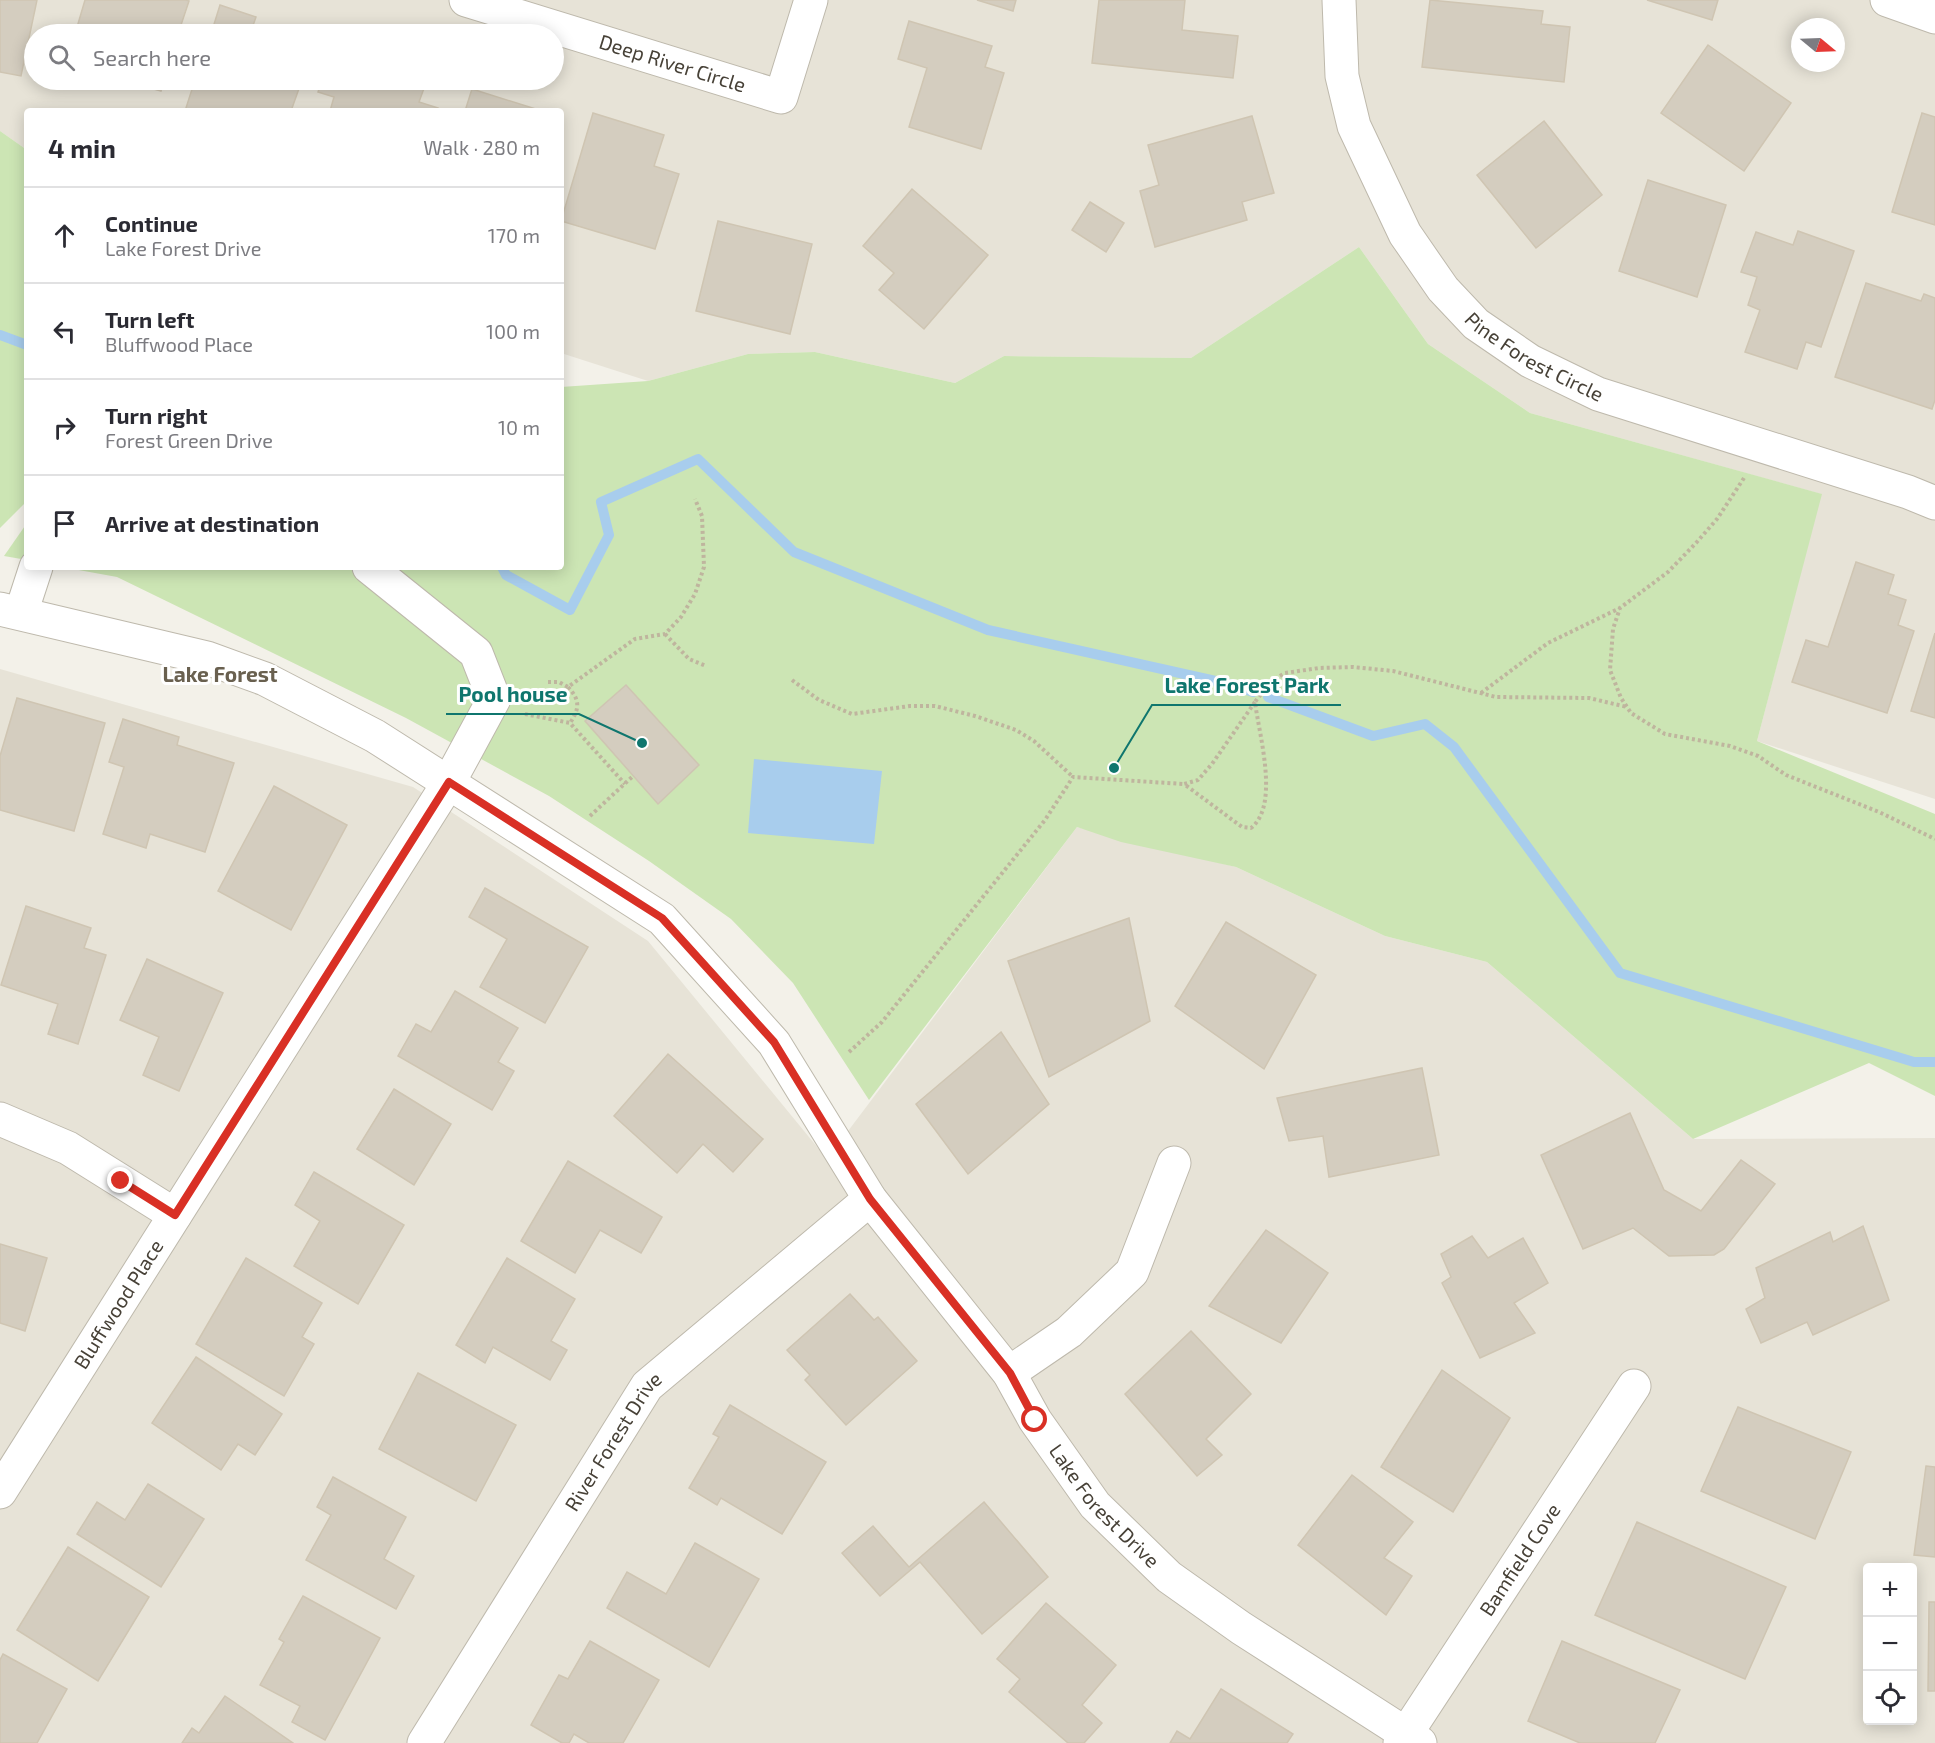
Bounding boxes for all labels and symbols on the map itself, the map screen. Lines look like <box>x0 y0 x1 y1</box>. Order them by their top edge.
north arrow <box>1791 18 1845 72</box>
street label: Deep River Circle <box>596 29 749 96</box>
street label: Pine Forest Circle <box>1460 307 1608 406</box>
district label: Lake Forest <box>162 661 278 686</box>
callout: Lake Forest Park <box>1152 666 1341 705</box>
text: Lake Forest Park <box>1164 672 1330 697</box>
callout: Pool house <box>446 675 579 714</box>
text: Pool house <box>458 681 568 706</box>
route end <box>107 1167 133 1193</box>
street label: Bluffwood Place <box>68 1235 168 1373</box>
street label: River Forest Drive <box>559 1366 666 1515</box>
route start <box>1021 1406 1047 1432</box>
street label: Lake Forest Drive <box>1045 1439 1165 1572</box>
street label: Bamfield Cove <box>1474 1499 1565 1620</box>

